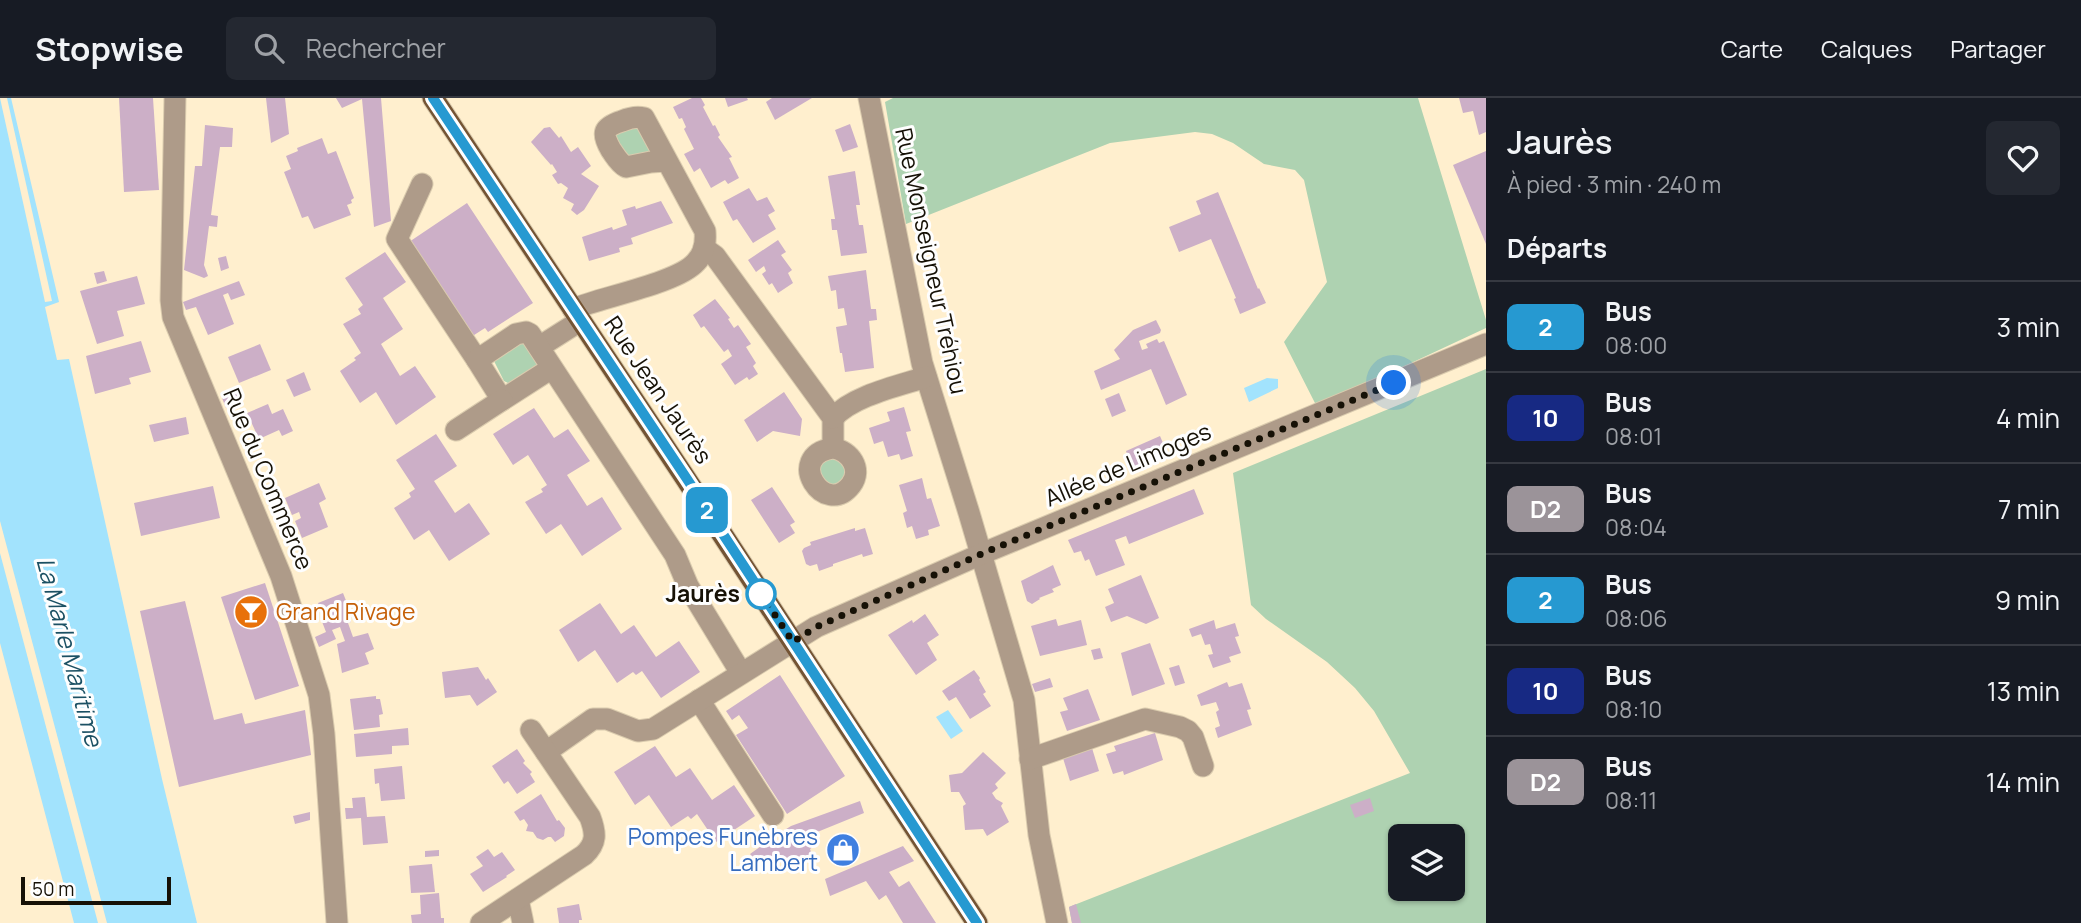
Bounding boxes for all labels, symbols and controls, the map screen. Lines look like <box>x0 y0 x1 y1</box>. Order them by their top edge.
search box <box>226 17 716 80</box>
text: Stopwise <box>35 26 184 71</box>
icon: search <box>250 29 288 67</box>
text: Rechercher <box>306 30 446 66</box>
text: Carte <box>1721 32 1783 65</box>
text: Calques <box>1821 32 1912 65</box>
text: Partager <box>1950 32 2046 65</box>
text: Jaurès <box>1507 119 1612 164</box>
button: heart <box>1986 121 2060 195</box>
street label: Rue Monseigneur Tréhiou <box>888 125 976 397</box>
text: À pied · 3 min · 240 m <box>1507 168 1721 200</box>
text: Départs <box>1507 230 1607 266</box>
text: Bus <box>1605 293 1652 329</box>
street label: Rue Jean Jaurès <box>597 309 720 470</box>
text: 3 min <box>1997 309 2060 345</box>
text: 2 <box>1538 310 1553 343</box>
text: 08:00 <box>1605 329 1667 361</box>
your location <box>1376 365 1411 400</box>
street label: Rue du Commerce <box>216 383 322 574</box>
text: Bus <box>1605 384 1652 420</box>
text: 4 min <box>1996 400 2060 436</box>
text: 10 <box>1532 401 1559 434</box>
street label: Allée de Limoges <box>1040 415 1216 514</box>
text: 08:01 <box>1605 420 1662 452</box>
text: Bus <box>1605 475 1652 511</box>
line badge: 2 <box>684 487 730 533</box>
text: 7 min <box>1998 491 2060 527</box>
text: D2 <box>1530 492 1561 525</box>
text: 2 <box>700 493 714 526</box>
text: 08:04 <box>1605 511 1667 543</box>
water label: La Marle Maritime <box>29 554 112 752</box>
text: Bus <box>1605 566 1652 602</box>
place label: Jaurès <box>665 577 740 609</box>
marker: Jaurès <box>746 579 776 609</box>
text: 9 min <box>1995 582 2060 618</box>
text: 2 <box>1538 583 1553 616</box>
bar icon: Grand Rivage <box>232 593 270 631</box>
place label: Grand Rivage <box>276 595 415 627</box>
text: 08:06 <box>1605 602 1668 634</box>
text: Bus <box>1605 657 1652 693</box>
text: 13 min <box>1987 673 2060 709</box>
text: 10 <box>1532 674 1559 707</box>
text: 08:10 <box>1605 693 1662 725</box>
text: Bus <box>1605 748 1652 784</box>
text: 14 min <box>1986 764 2060 800</box>
text: D2 <box>1530 765 1561 798</box>
text: 08:11 <box>1605 784 1657 816</box>
place label: Pompes Funèbres Lambert <box>628 820 818 878</box>
map controls <box>1388 824 1465 901</box>
button: layers <box>1388 824 1465 901</box>
shop icon: Pompes Funèbres Lambert <box>824 831 862 869</box>
scale bar <box>21 874 172 906</box>
text: 50 m <box>32 876 74 902</box>

